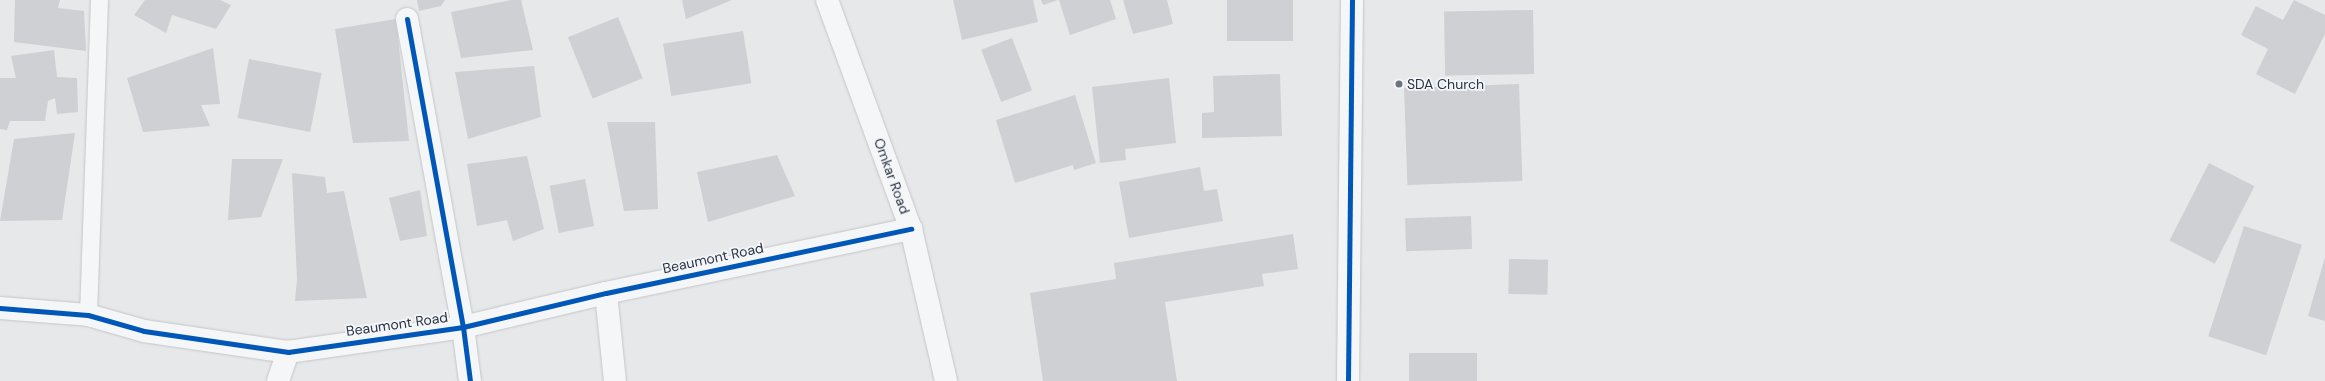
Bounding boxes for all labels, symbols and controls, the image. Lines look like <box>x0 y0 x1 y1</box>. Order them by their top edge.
place label: SDA Church <box>1407 76 1484 92</box>
marker: SDA Church <box>1394 79 1404 89</box>
street label: Omkar Road <box>871 136 913 216</box>
street label: Beaumont Road <box>661 239 765 277</box>
street label: Beaumont Road <box>345 309 449 339</box>

